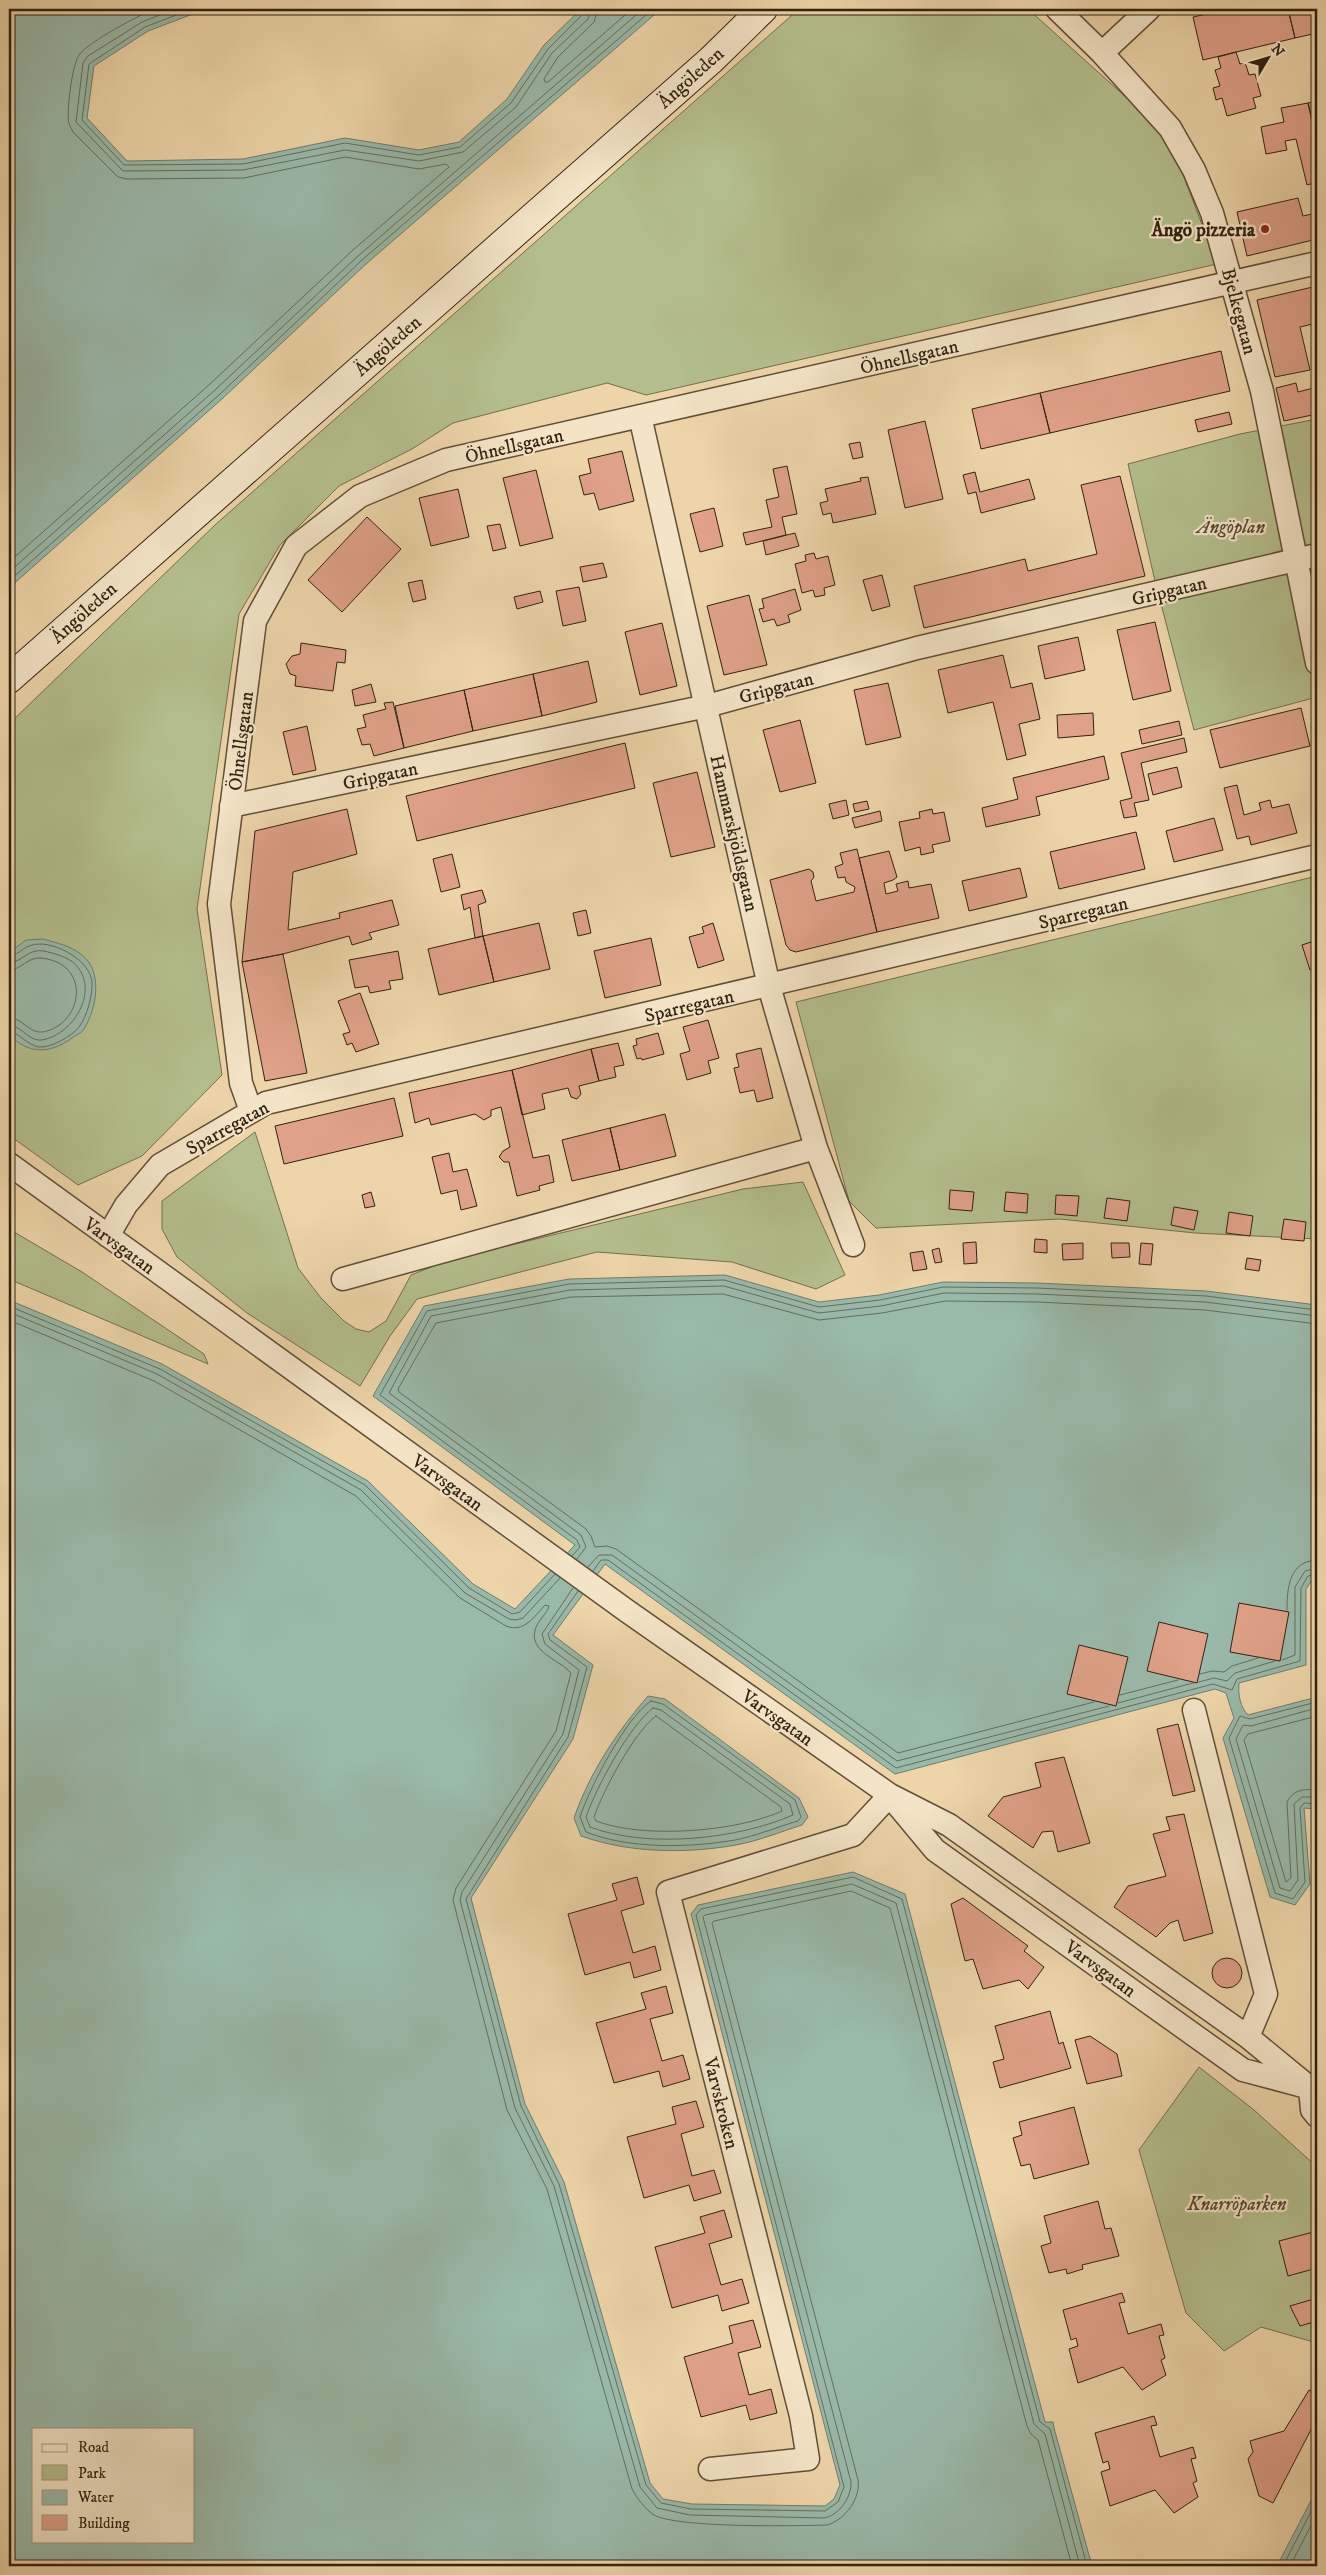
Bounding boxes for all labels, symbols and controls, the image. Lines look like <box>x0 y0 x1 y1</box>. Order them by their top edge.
north arrow <box>1244 32 1294 82</box>
text: N <box>1267 41 1288 61</box>
street label: Ängöleden <box>652 42 729 114</box>
place label: Ängö pizzeria <box>1151 217 1256 242</box>
marker: Ängö pizzeria <box>1259 223 1271 235</box>
street label: Bjelkegatan <box>1216 266 1261 357</box>
street label: Ängöleden <box>349 310 426 381</box>
street label: Öhnellsgatan <box>858 334 961 380</box>
street label: Öhnellsgatan <box>463 423 566 469</box>
park label: Ängöplan <box>1195 516 1265 540</box>
street label: Gripgatan <box>1130 572 1209 611</box>
street label: Ängöleden <box>45 577 122 649</box>
street label: Gripgatan <box>737 667 816 709</box>
street label: Öhnellsgatan <box>223 690 259 792</box>
street label: Hammarskjöldsgatan <box>704 753 763 914</box>
street label: Gripgatan <box>341 757 420 796</box>
street label: Sparregatan <box>1036 892 1130 935</box>
street label: Sparregatan <box>642 985 736 1028</box>
street label: Sparregatan <box>182 1096 273 1160</box>
street label: Varvsgatan <box>78 1212 159 1280</box>
street label: Varvsgatan <box>406 1449 487 1517</box>
street label: Varvsgatan <box>736 1685 818 1751</box>
street label: Varvsgatan <box>1059 1935 1140 2003</box>
street label: Varvskroken <box>698 2054 743 2152</box>
park label: Knarröparken <box>1187 2193 1287 2217</box>
legend <box>32 2428 195 2542</box>
text: Road <box>78 2438 110 2457</box>
text: Park <box>78 2464 107 2483</box>
text: Water <box>77 2488 114 2507</box>
text: Building <box>78 2514 130 2533</box>

